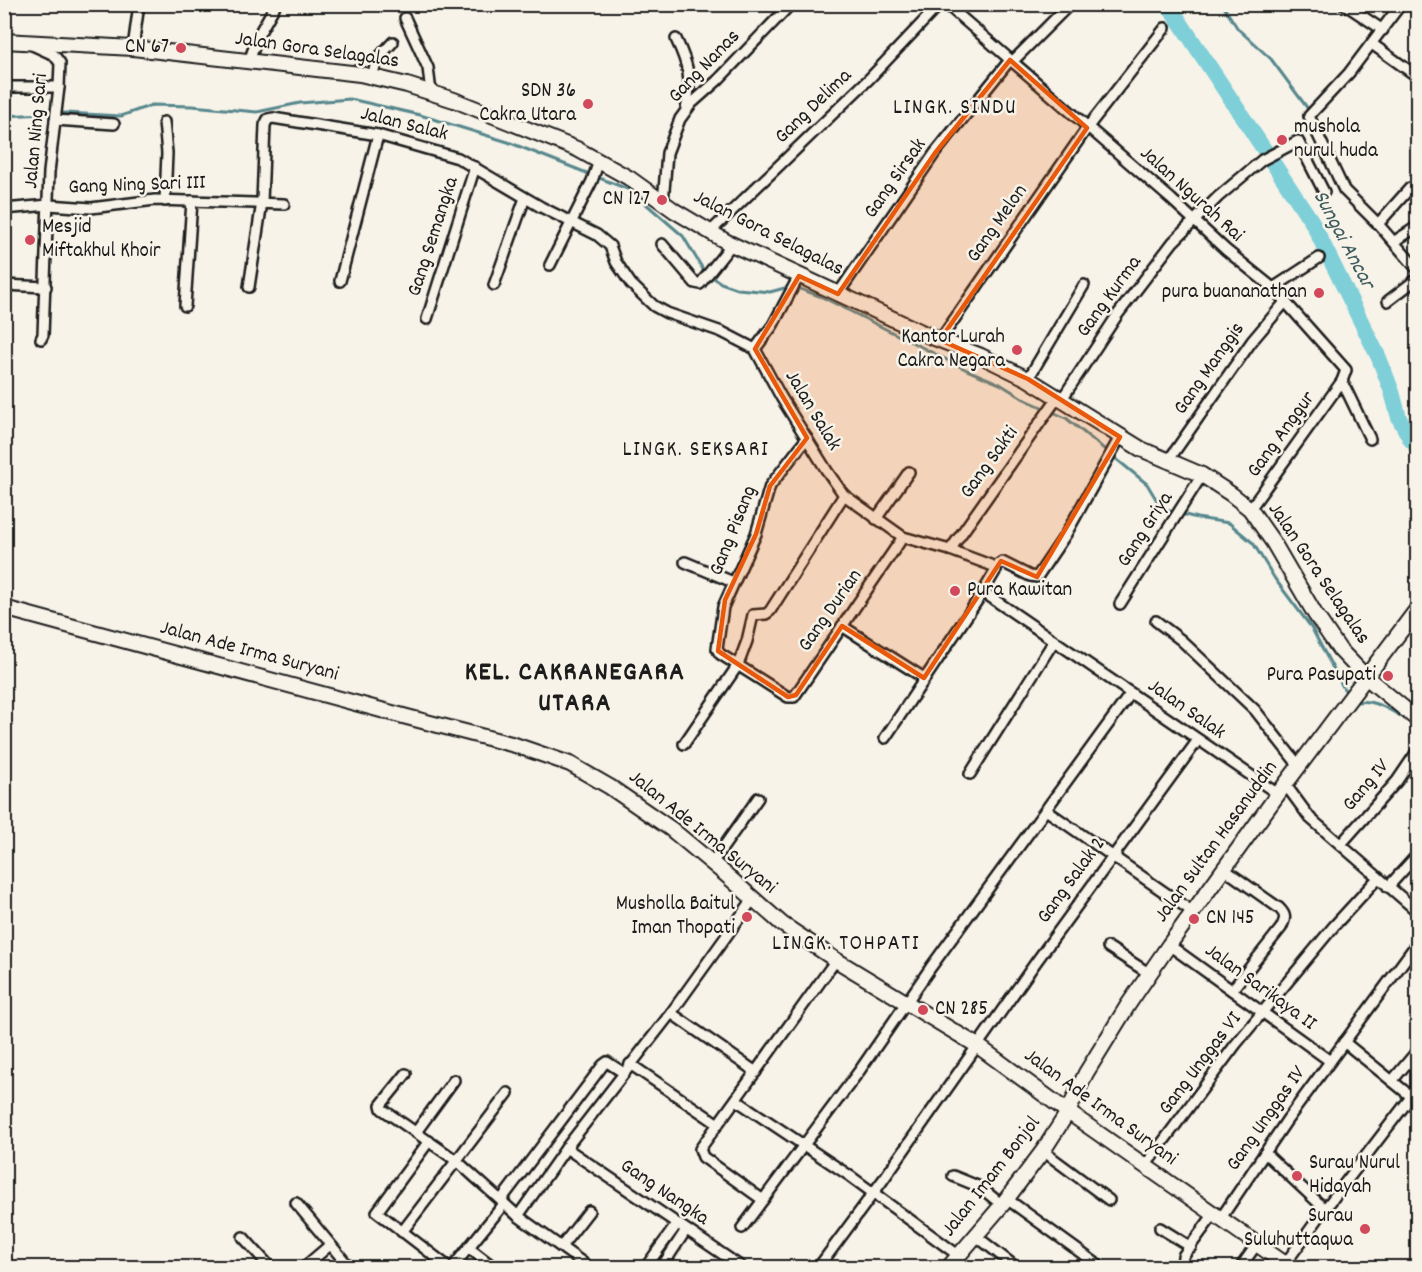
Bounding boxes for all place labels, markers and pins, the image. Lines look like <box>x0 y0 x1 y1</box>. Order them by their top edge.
place label: CN 67 <box>125 33 169 63</box>
marker: CN 67 <box>174 41 188 55</box>
place label: SDN 36 Cakra Utara <box>479 77 577 131</box>
marker: SDN 36 Cakra Utara <box>581 97 595 111</box>
place label: mushola nurul huda <box>1294 113 1379 167</box>
marker: mushola nurul huda <box>1275 133 1289 147</box>
place label: CN 127 <box>603 185 650 215</box>
marker: CN 127 <box>655 193 669 207</box>
place label: Mesjid Miftakhul Khoir <box>42 213 161 267</box>
marker: Mesjid Miftakhul Khoir <box>23 233 37 247</box>
place label: pura buananathan <box>1162 278 1307 308</box>
marker: pura buananathan <box>1312 286 1326 300</box>
place label: Kantor Lurah Cakra Negara <box>897 323 1006 377</box>
marker: Kantor Lurah Cakra Negara <box>1010 343 1024 357</box>
place label: Pura Kawitan <box>967 576 1072 606</box>
marker: Pura Kawitan <box>948 584 962 598</box>
place label: Pura Pasupati <box>1267 661 1376 691</box>
marker: Pura Pasupati <box>1381 669 1395 683</box>
place label: Musholla Baitul Iman Thopati <box>616 890 735 944</box>
place label: CN 145 <box>1206 904 1255 934</box>
marker: Musholla Baitul Iman Thopati <box>740 910 754 924</box>
marker: CN 145 <box>1187 912 1201 926</box>
place label: CN 285 <box>935 995 988 1025</box>
marker: CN 285 <box>916 1003 930 1017</box>
place label: Surau Nurul Hidayah <box>1309 1149 1400 1203</box>
marker: Surau Nurul Hidayah <box>1290 1169 1304 1183</box>
place label: Surau Suluhuttaqwa <box>1244 1202 1354 1256</box>
marker: Surau Suluhuttaqwa <box>1358 1222 1372 1236</box>

